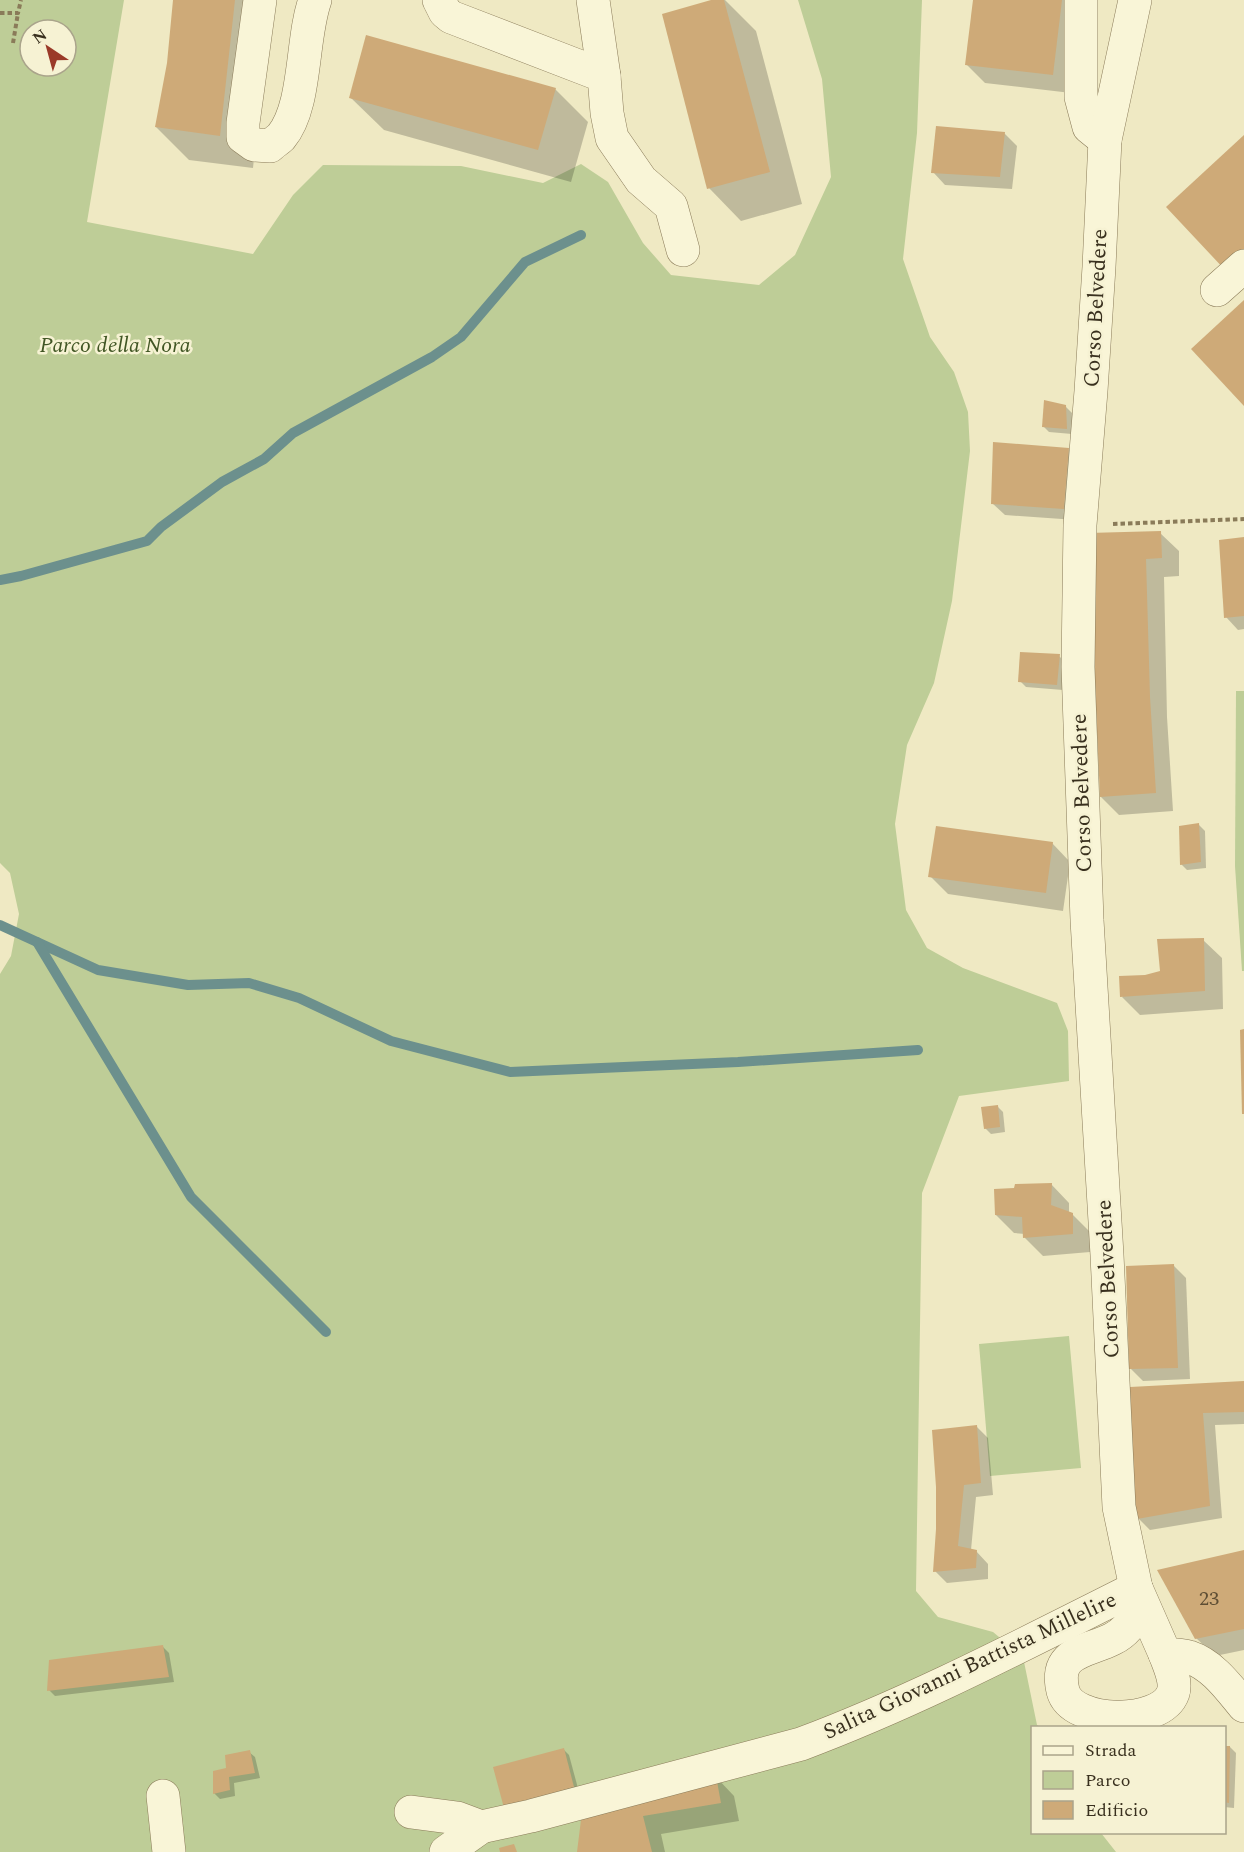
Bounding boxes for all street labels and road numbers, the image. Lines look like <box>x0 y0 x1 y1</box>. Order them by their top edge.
street label: Corso Belvedere <box>1075 228 1117 388</box>
street label: Corso Belvedere <box>1063 713 1101 873</box>
street label: Corso Belvedere <box>1087 1199 1129 1359</box>
street label: Salita Giovanni Battista Millelire <box>818 1583 1122 1749</box>

